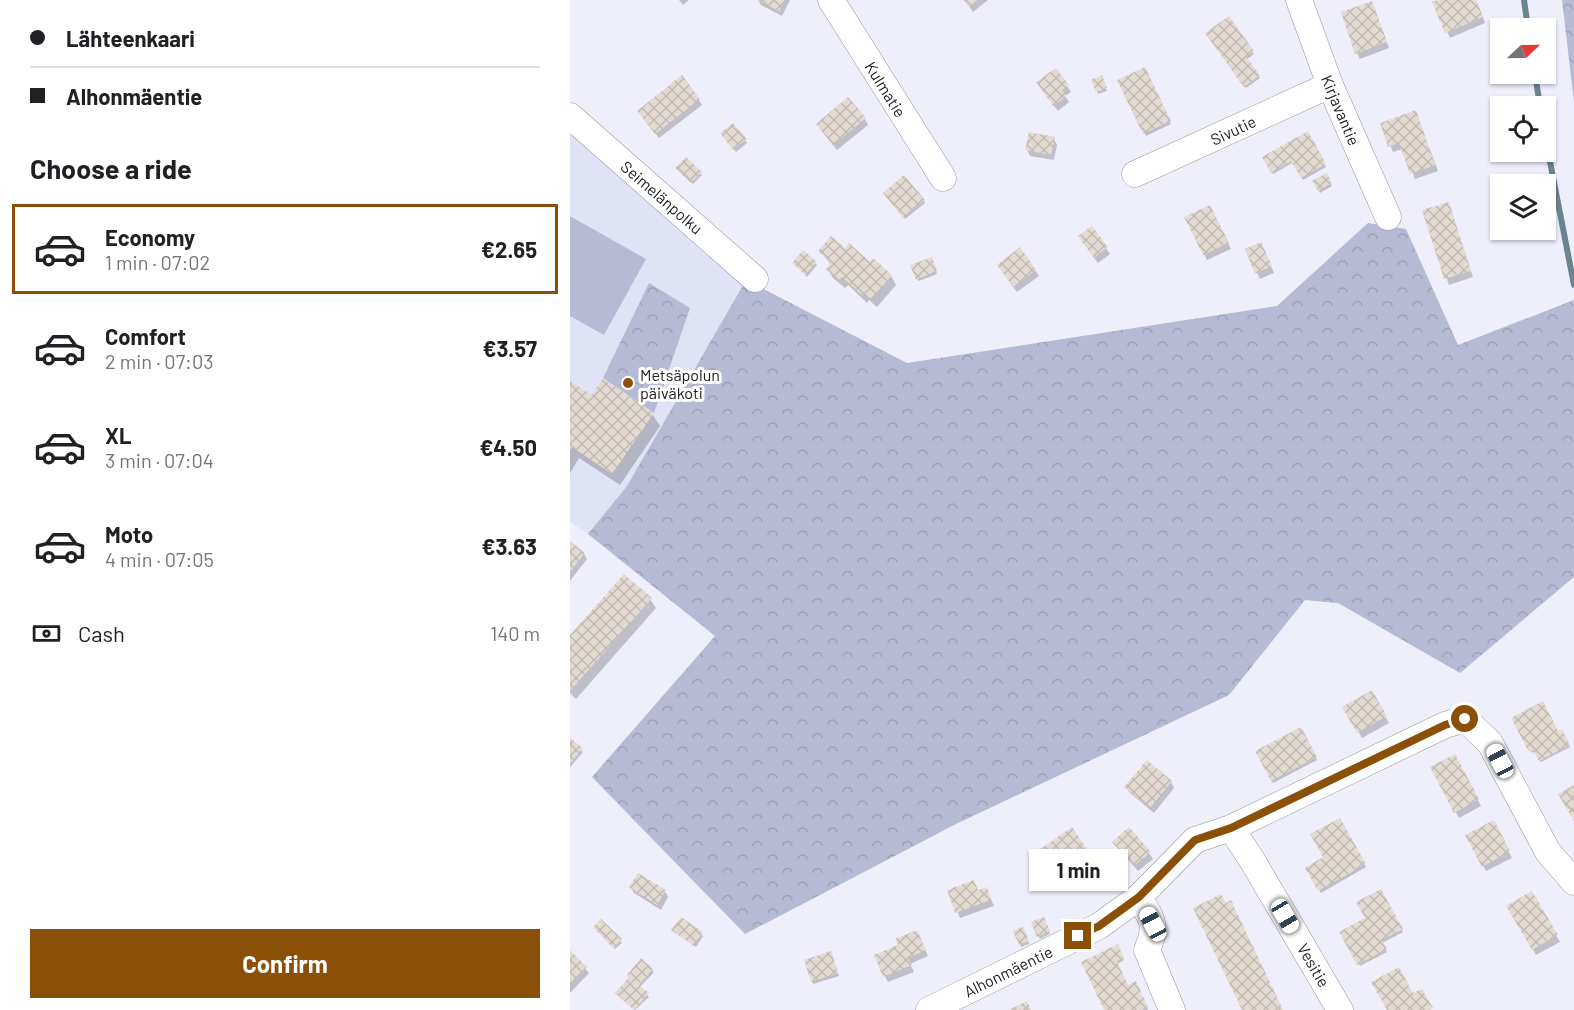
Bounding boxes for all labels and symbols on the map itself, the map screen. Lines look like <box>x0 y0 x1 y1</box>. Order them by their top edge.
north arrow <box>1490 18 1556 84</box>
street label: Kulmatie <box>862 58 910 120</box>
street label: Kirjavantie <box>1318 72 1364 148</box>
street label: Sivutie <box>1207 111 1259 149</box>
street label: Seimelänpolku <box>617 156 707 238</box>
place label: Metsäpolun päiväkoti <box>640 365 720 402</box>
marker: Metsäpolun päiväkoti <box>621 376 635 390</box>
route start <box>1451 705 1478 732</box>
car <box>1484 741 1516 781</box>
callout: 1 min <box>1028 849 1128 891</box>
car <box>1268 896 1302 936</box>
car <box>1137 904 1169 944</box>
route end <box>1064 922 1091 949</box>
street label: Vesitie <box>1294 940 1334 990</box>
street label: Alhonmäentie <box>961 941 1055 1001</box>

